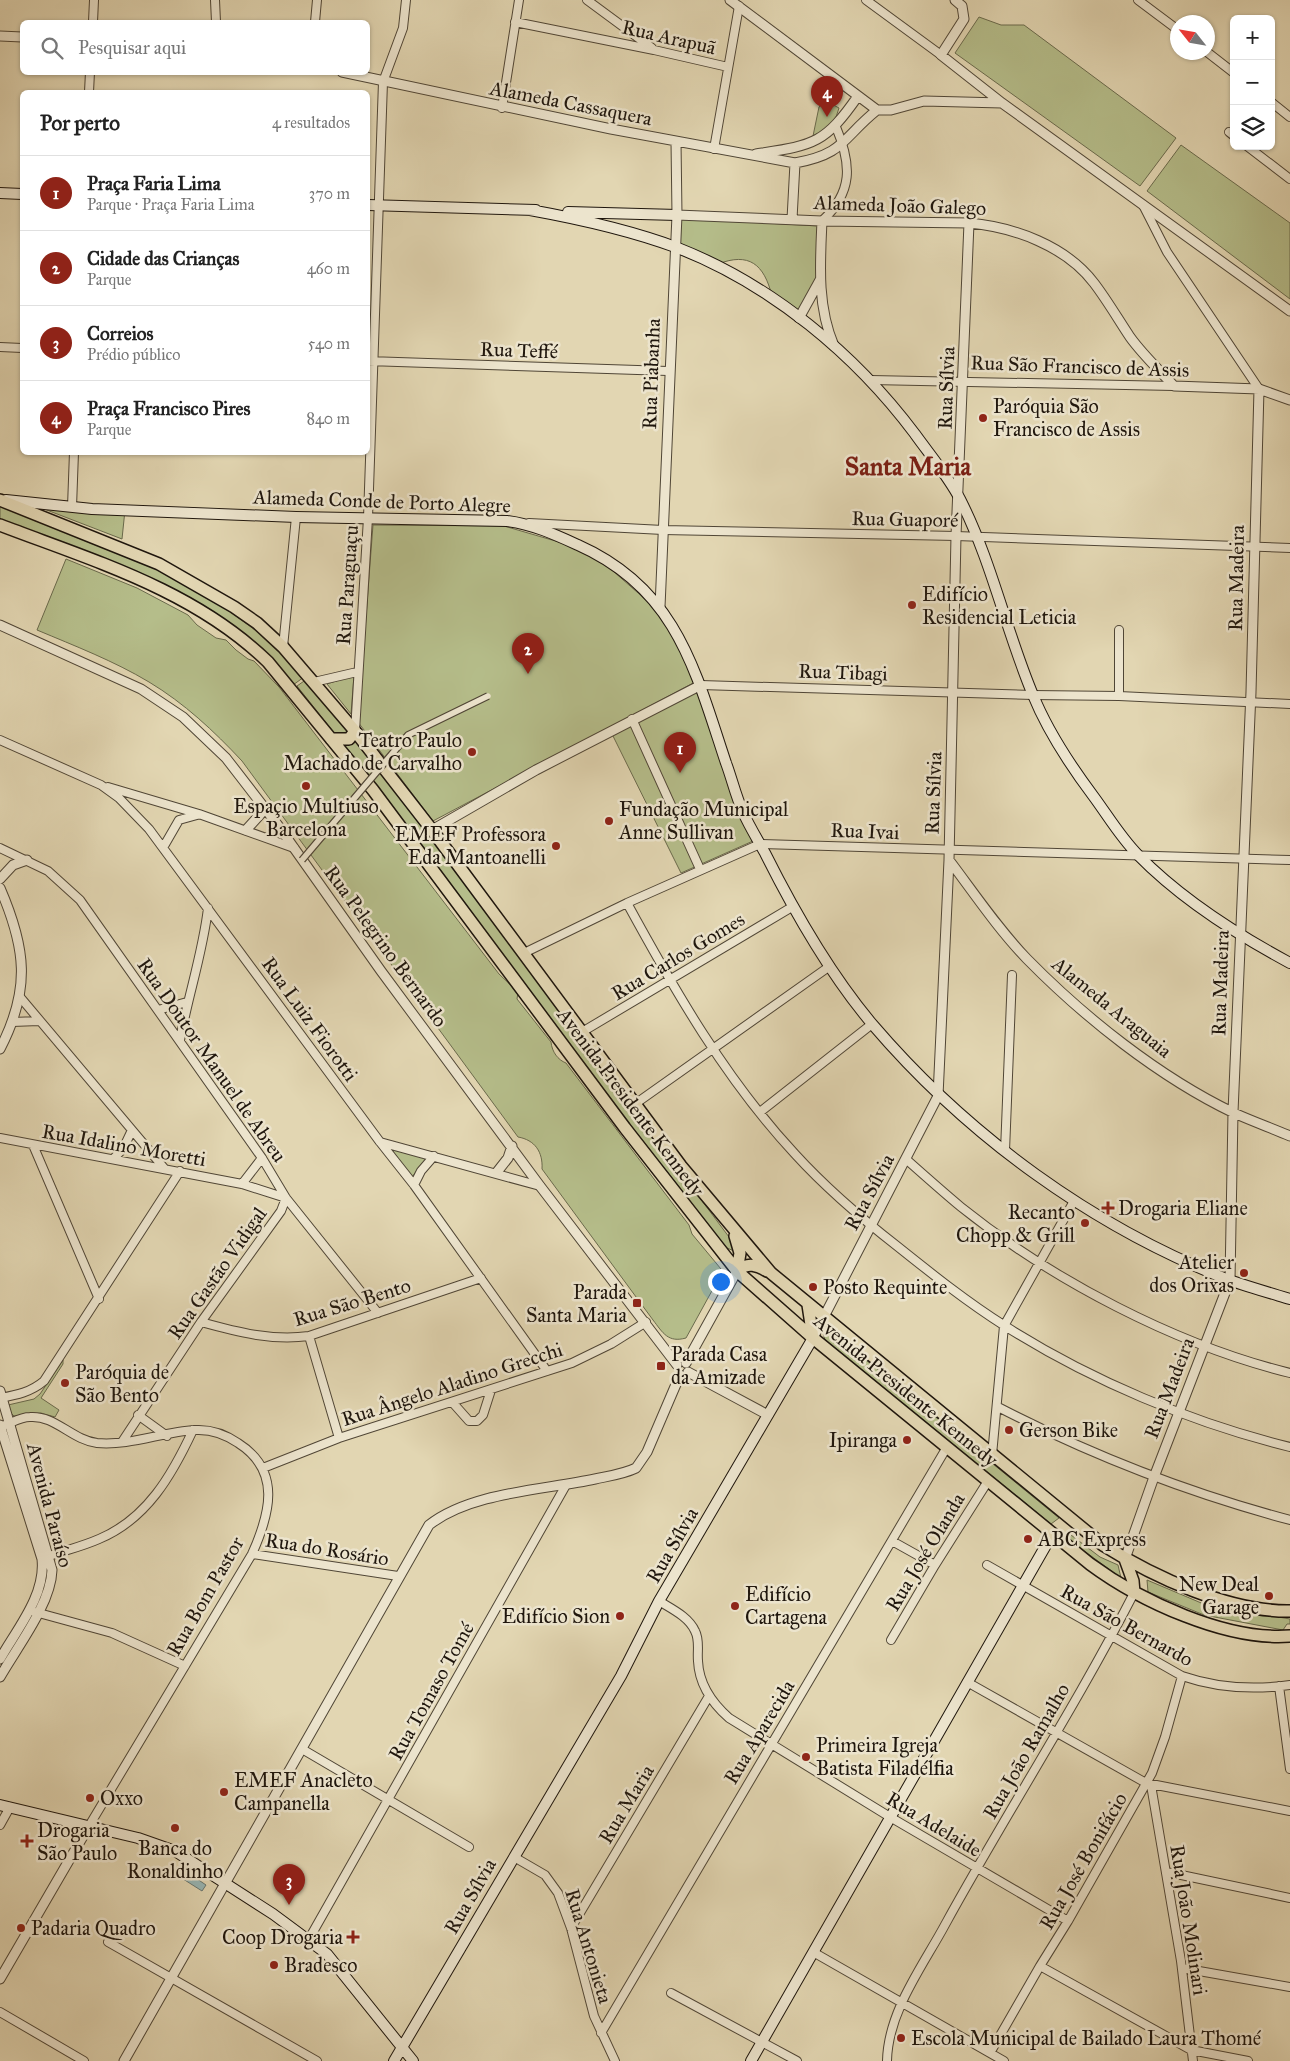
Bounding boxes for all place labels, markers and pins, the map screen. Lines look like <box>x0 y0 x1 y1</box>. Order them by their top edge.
pin: 4 <box>811 76 843 117</box>
place label: Paróquia São Francisco de Assis <box>993 394 1140 441</box>
marker: Paróquia São Francisco de Assis <box>977 412 989 424</box>
place label: Edifício Residencial Leticia <box>922 582 1077 629</box>
marker: Edifício Residencial Leticia <box>906 599 918 611</box>
pin: 2 <box>512 633 544 674</box>
place label: Teatro Paulo Machado de Carvalho <box>283 728 462 775</box>
pin: 1 <box>664 732 696 773</box>
marker: Teatro Paulo Machado de Carvalho <box>466 746 478 758</box>
marker: Espaçio Multiuso Barcelona <box>300 780 312 792</box>
place label: Espaçio Multiuso Barcelona <box>233 794 379 841</box>
place label: Fundação Municipal Anne Sullivan <box>618 797 789 844</box>
marker: Fundação Municipal Anne Sullivan <box>603 815 615 827</box>
place label: EMEF Professora Eda Mantoanelli <box>395 822 547 869</box>
marker: EMEF Professora Eda Mantoanelli <box>550 840 562 852</box>
place label: Drogaria Eliane <box>1118 1196 1248 1221</box>
place label: Recanto Chopp & Grill <box>956 1200 1076 1247</box>
marker: Drogaria Eliane <box>1102 1202 1114 1214</box>
marker: Recanto Chopp & Grill <box>1079 1217 1091 1229</box>
place label: Atelier dos Orixas <box>1149 1250 1234 1297</box>
marker: Atelier dos Orixas <box>1238 1267 1250 1279</box>
place label: Posto Requinte <box>823 1275 947 1300</box>
place label: Parada Santa Maria <box>526 1280 628 1327</box>
marker: Posto Requinte <box>807 1281 819 1293</box>
marker: Parada Santa Maria <box>631 1297 643 1309</box>
place label: Parada Casa da Amizade <box>671 1342 768 1389</box>
place label: Paróquia de São Bento <box>75 1360 169 1407</box>
marker: Parada Casa da Amizade <box>655 1360 667 1372</box>
marker: Paróquia de São Bento <box>59 1377 71 1389</box>
place label: Gerson Bike <box>1019 1418 1118 1442</box>
marker: Gerson Bike <box>1003 1424 1015 1436</box>
place label: Ipiranga <box>829 1428 898 1453</box>
marker: Ipiranga <box>901 1434 913 1446</box>
place label: ABC Express <box>1037 1527 1146 1551</box>
marker: ABC Express <box>1022 1533 1034 1545</box>
place label: New Deal Garage <box>1179 1572 1260 1620</box>
place label: Edifício Cartagena <box>745 1582 828 1630</box>
marker: New Deal Garage <box>1263 1590 1275 1602</box>
marker: Edifício Cartagena <box>729 1600 741 1612</box>
place label: Edifício Sion <box>502 1604 610 1628</box>
marker: Edifício Sion <box>614 1610 626 1622</box>
place label: Primeira Igreja Batista Filadélfia <box>816 1733 954 1780</box>
marker: Primeira Igreja Batista Filadélfia <box>800 1751 812 1763</box>
place label: EMEF Anacleto Campanella <box>234 1768 373 1815</box>
place label: Oxxo <box>100 1786 143 1810</box>
marker: EMEF Anacleto Campanella <box>218 1786 230 1798</box>
marker: Oxxo <box>84 1792 96 1804</box>
place label: Drogaria São Paulo <box>37 1818 117 1865</box>
marker: Banca do Ronaldinho <box>169 1822 181 1834</box>
marker: Drogaria São Paulo <box>21 1835 33 1847</box>
place label: Banca do Ronaldinho <box>127 1836 223 1883</box>
pin: 3 <box>273 1864 305 1905</box>
place label: Padaria Quadro <box>31 1916 156 1940</box>
marker: Padaria Quadro <box>15 1922 27 1934</box>
place label: Coop Drogaria <box>222 1925 344 1950</box>
marker: Coop Drogaria <box>347 1931 359 1943</box>
place label: Bradesco <box>284 1953 357 1977</box>
marker: Bradesco <box>268 1959 280 1971</box>
place label: Escola Municipal de Bailado Laura Thomé <box>911 2026 1262 2050</box>
marker: Escola Municipal de Bailado Laura Thomé <box>895 2032 907 2044</box>

